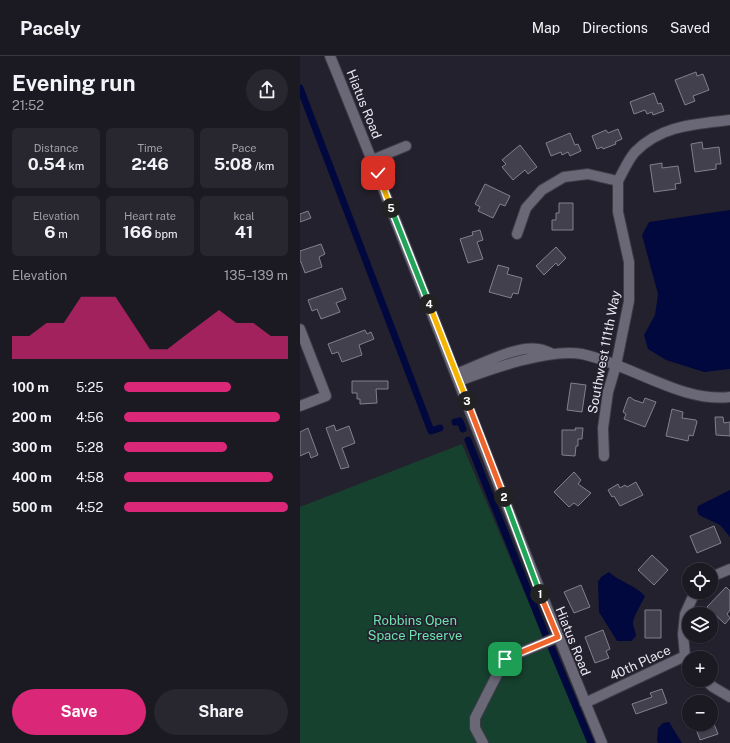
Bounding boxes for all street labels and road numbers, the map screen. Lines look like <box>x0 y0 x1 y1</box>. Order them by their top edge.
street label: Hiatus Road <box>343 67 385 141</box>
street label: Southwest 111th Way <box>585 289 623 415</box>
street label: Hiatus Road <box>552 604 594 678</box>
street label: 40th Place <box>607 642 673 684</box>

